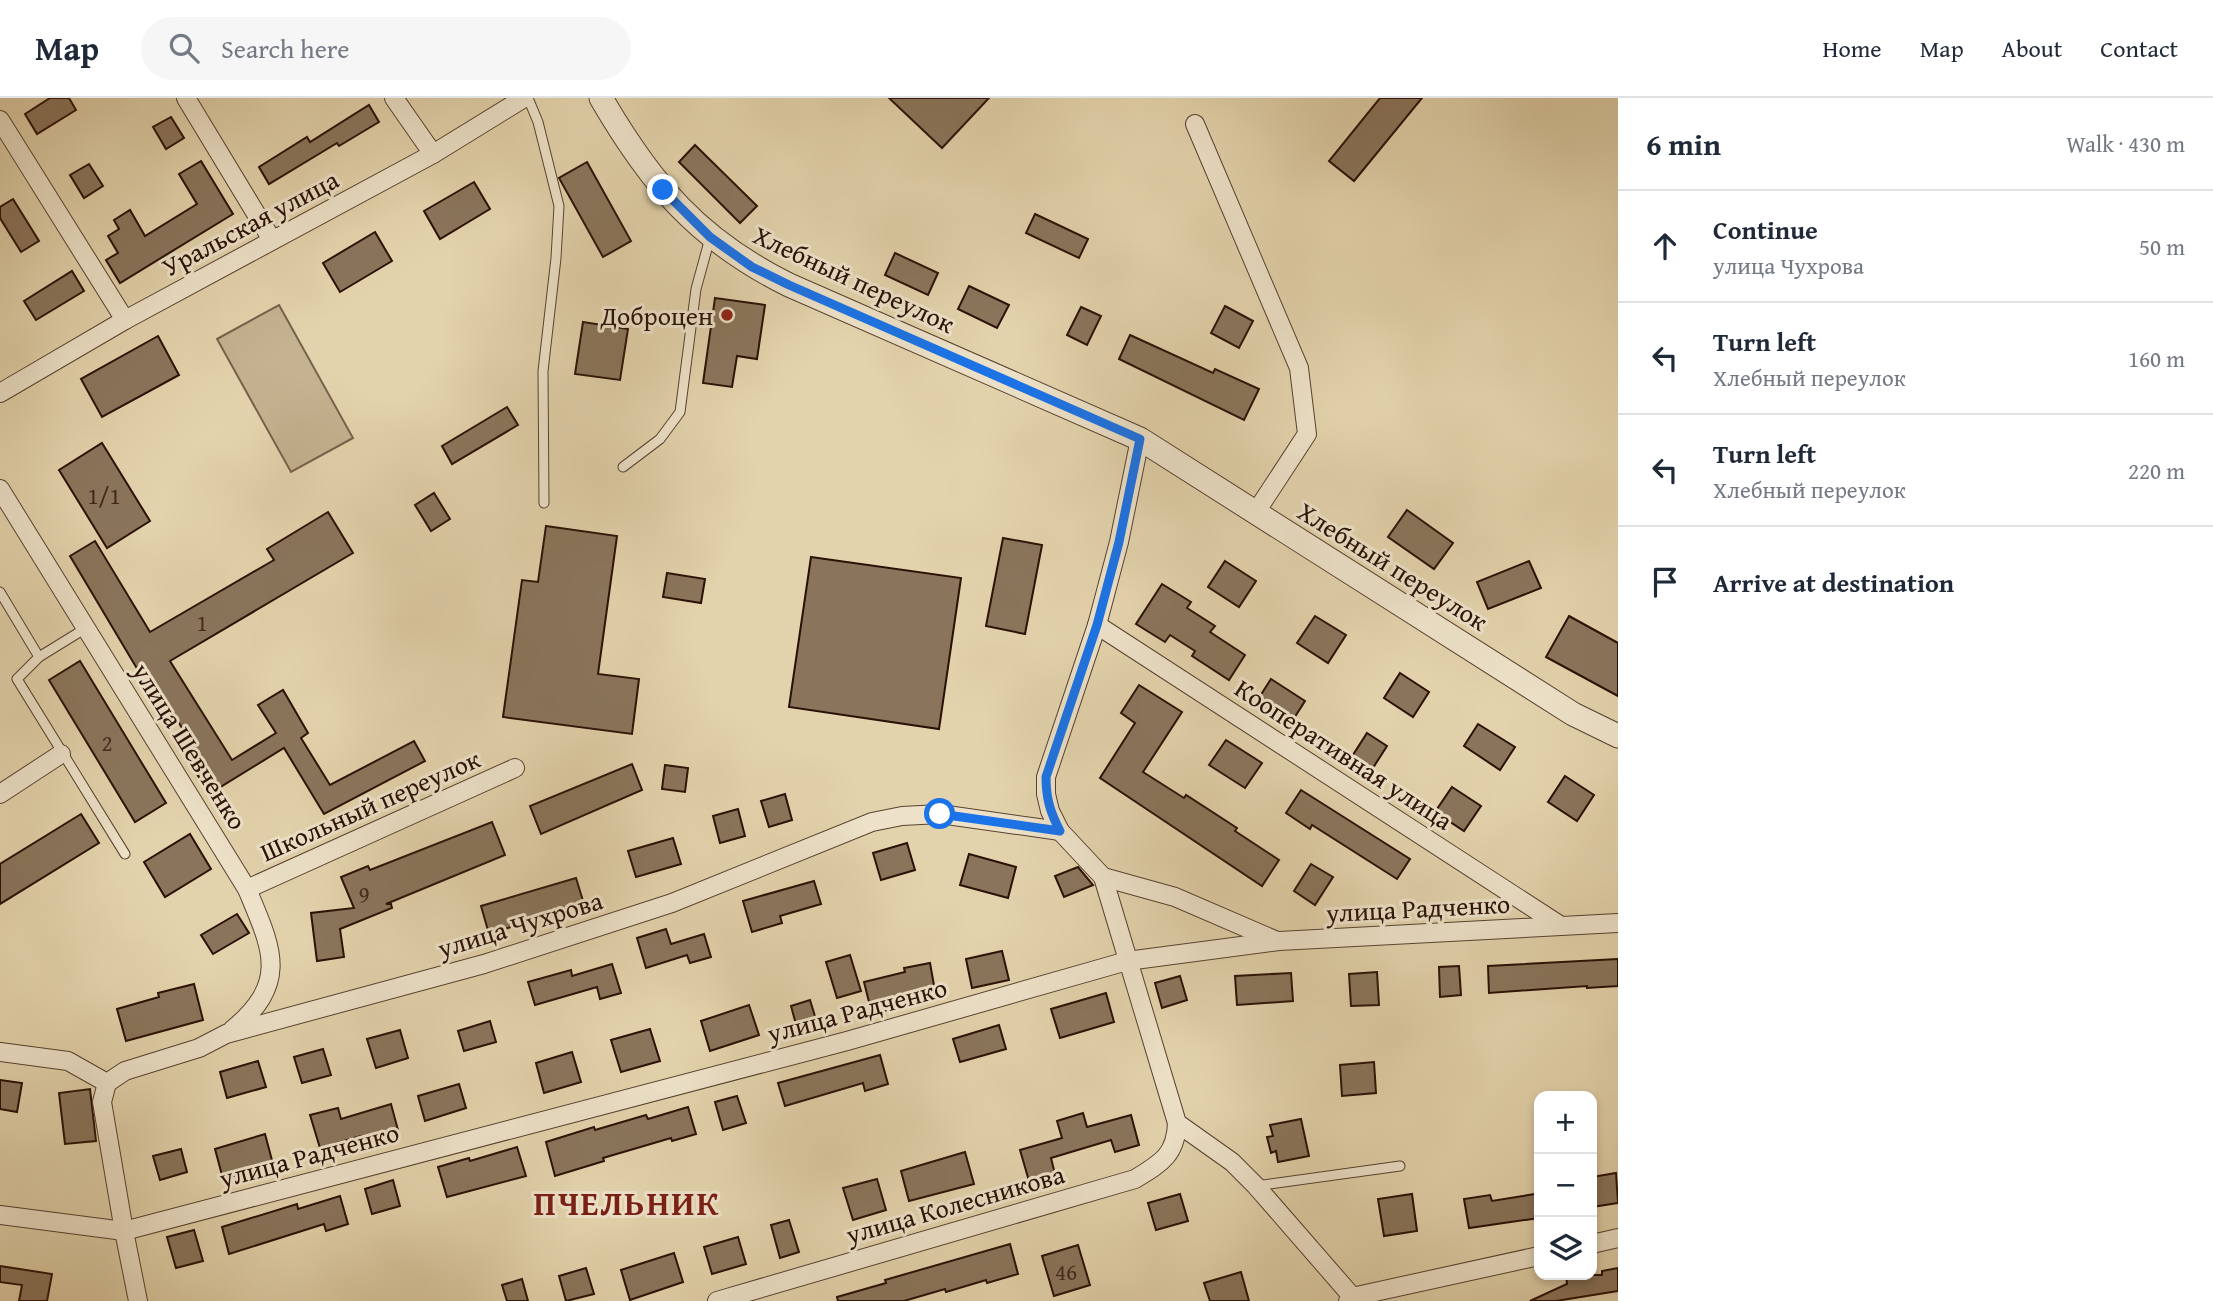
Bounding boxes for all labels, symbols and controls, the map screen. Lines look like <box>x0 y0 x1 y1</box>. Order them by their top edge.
search box <box>141 17 631 80</box>
text: Map <box>35 24 99 72</box>
icon: search <box>165 29 203 67</box>
text: Search here <box>221 29 349 68</box>
text: Home <box>1823 31 1882 66</box>
text: Map <box>1920 31 1964 66</box>
text: About <box>2002 31 2062 66</box>
text: Contact <box>2100 31 2178 66</box>
text: 6 min <box>1646 122 1721 166</box>
text: Walk · 430 m <box>2066 127 2185 160</box>
street label: Уральская улица <box>155 160 346 286</box>
route end <box>647 174 678 205</box>
text: Continue <box>1713 210 1818 249</box>
street label: Хлебный переулок <box>747 215 961 343</box>
icon: ahead <box>1646 227 1684 265</box>
text: 50 m <box>2139 230 2185 263</box>
text: улица Чухрова <box>1713 249 1864 282</box>
place label: Доброцен <box>599 296 713 335</box>
marker: Доброцен <box>719 307 735 323</box>
text: Turn left <box>1713 322 1816 361</box>
icon: left <box>1646 339 1684 377</box>
text: 160 m <box>2128 342 2185 375</box>
text: Хлебный переулок <box>1713 361 1906 394</box>
text: Turn left <box>1713 434 1816 473</box>
icon: left <box>1646 451 1684 489</box>
text: 220 m <box>2128 454 2185 487</box>
text: Хлебный переулок <box>1713 473 1906 506</box>
house number: 1/1 <box>88 479 121 512</box>
street label: Хлебный переулок <box>1290 492 1496 640</box>
icon: arrive <box>1646 563 1684 601</box>
text: Arrive at destination <box>1713 563 1954 602</box>
house number: 1 <box>196 606 208 639</box>
street label: улица Шевченко <box>122 654 257 837</box>
street label: Кооперативная улица <box>1227 669 1461 840</box>
house number: 2 <box>101 726 113 759</box>
street label: Школьный переулок <box>254 739 487 871</box>
route start <box>924 798 955 829</box>
house number: 9 <box>358 877 370 910</box>
street label: улица Чухрова <box>432 880 608 968</box>
street label: улица Радченко <box>1324 884 1511 932</box>
street label: улица Радченко <box>762 967 951 1053</box>
map controls <box>1534 1091 1597 1280</box>
button: + <box>1534 1091 1597 1154</box>
street label: улица Радченко <box>214 1112 403 1198</box>
street label: улица Колесникова <box>840 1154 1069 1254</box>
button: − <box>1534 1154 1597 1217</box>
district label: ПЧЕЛЬНИК <box>533 1179 721 1227</box>
button: layers <box>1534 1217 1597 1280</box>
house number: 46 <box>1055 1255 1077 1288</box>

